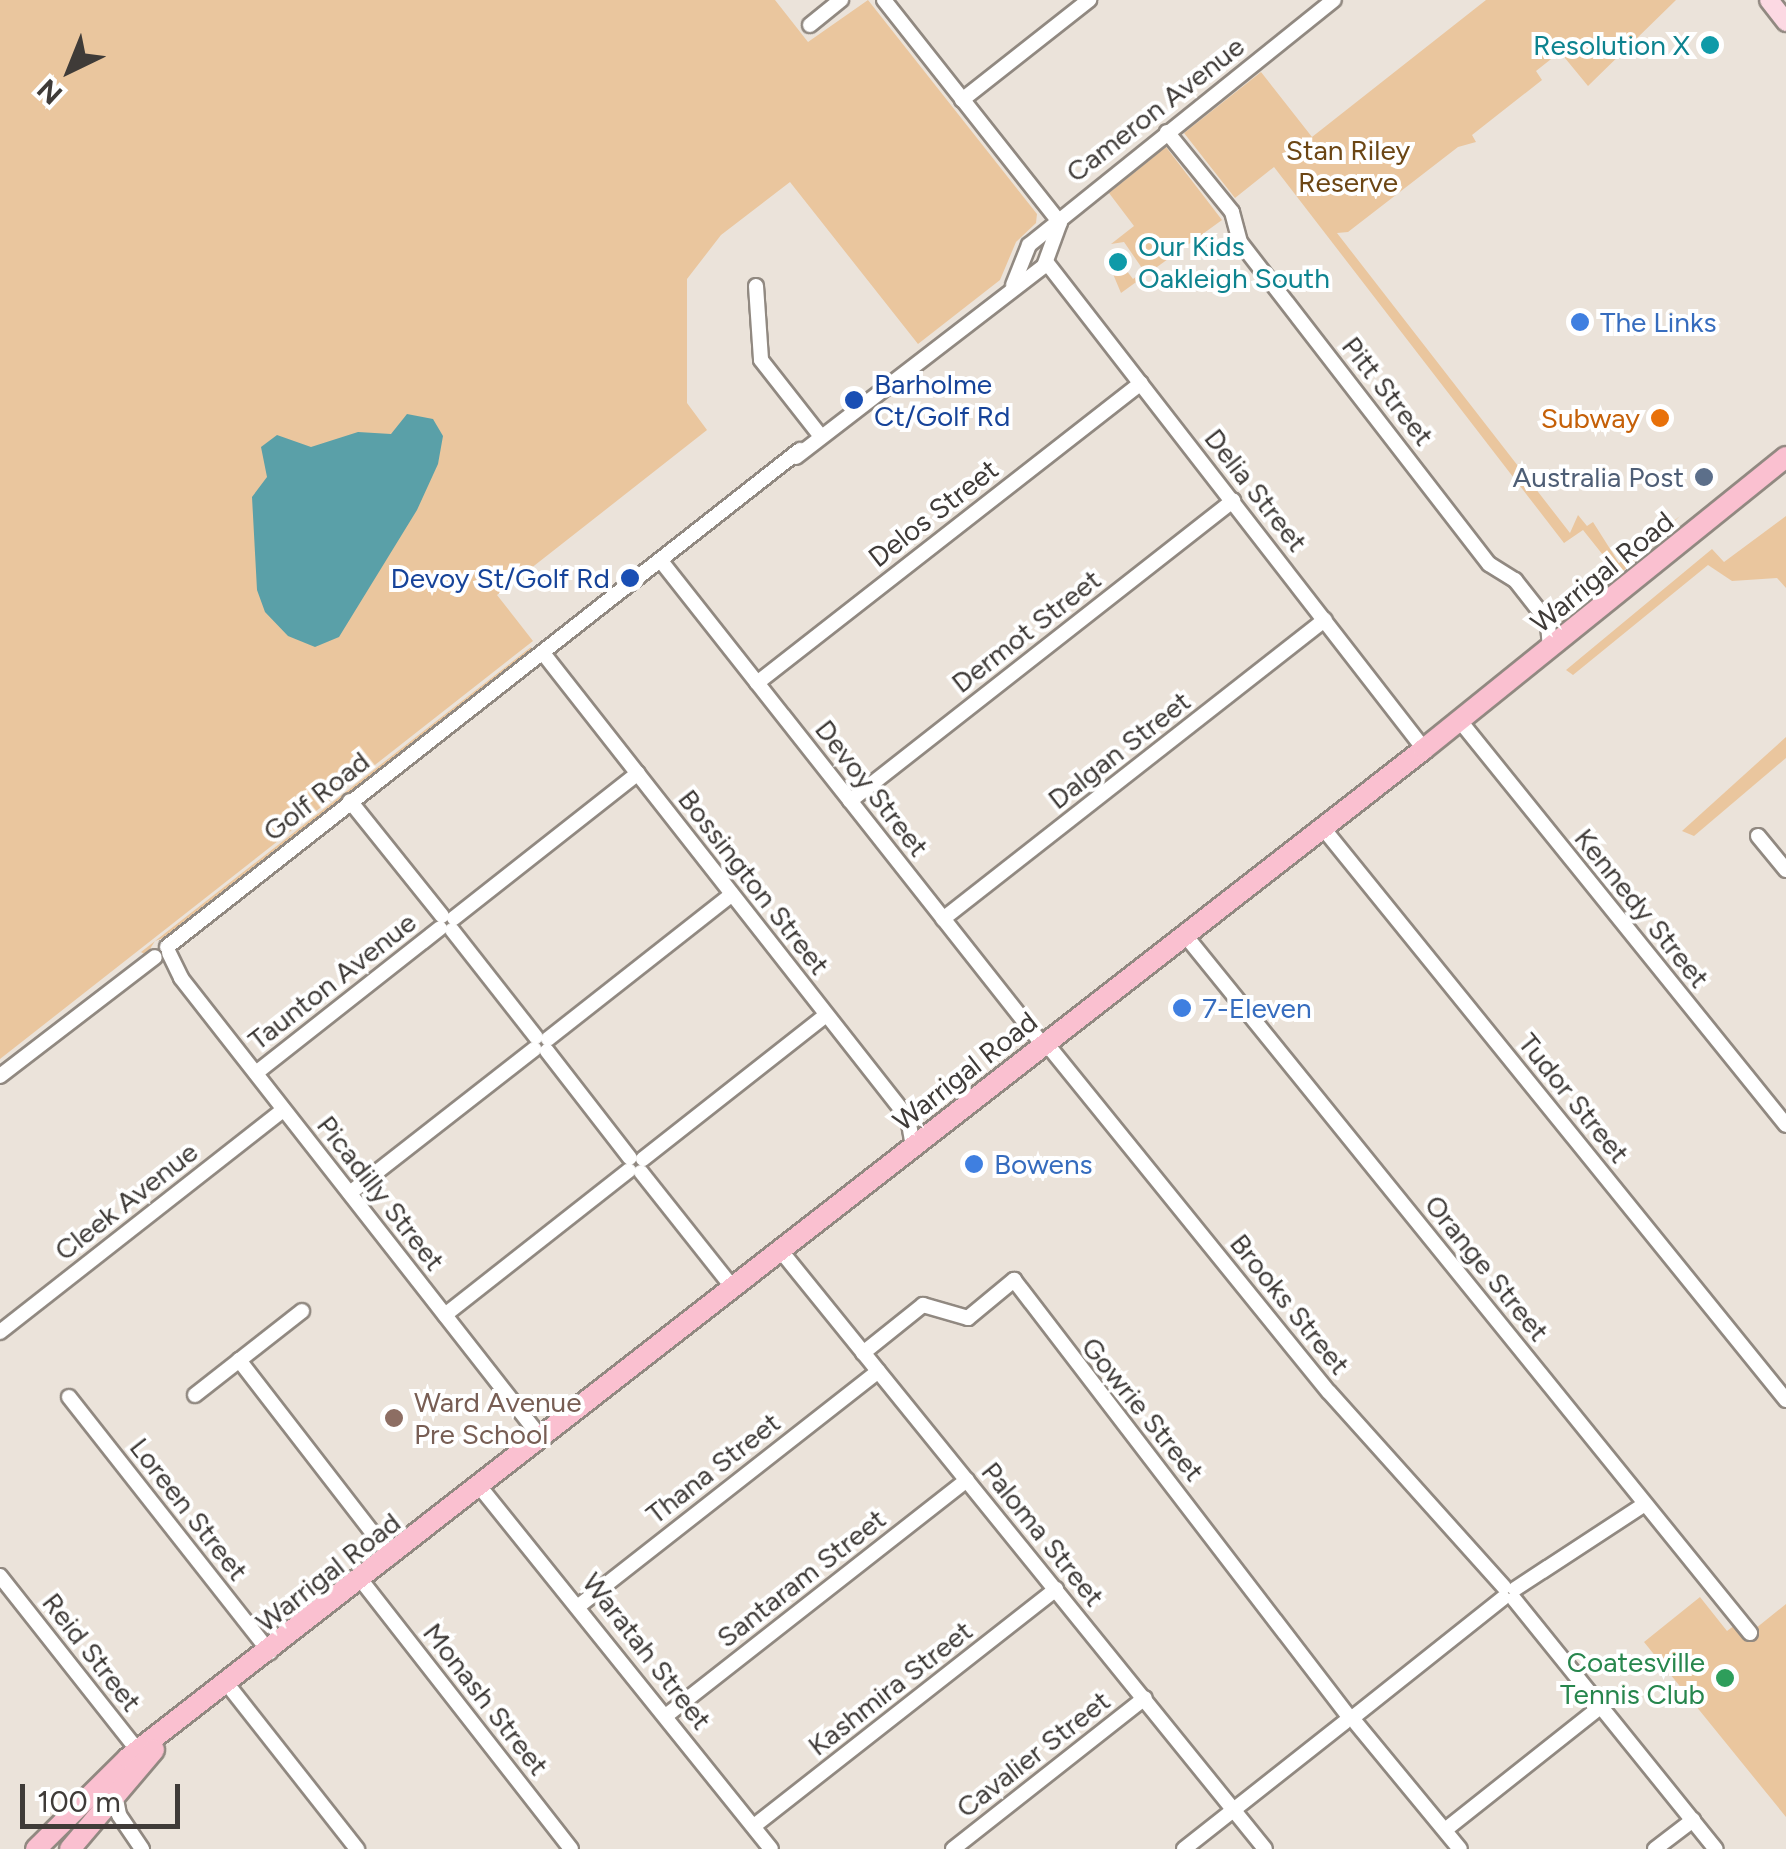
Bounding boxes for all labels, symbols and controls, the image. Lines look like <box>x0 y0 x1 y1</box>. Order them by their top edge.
north arrow <box>20 20 120 120</box>
place label: Resolution X <box>1533 28 1690 62</box>
street label: Cameron Avenue <box>1059 29 1251 189</box>
marker: Resolution X <box>1699 34 1721 56</box>
text: N <box>30 72 69 112</box>
park label: Stan Riley Reserve <box>1286 133 1410 199</box>
place label: Our Kids Oakleigh South <box>1138 229 1330 295</box>
marker: Our Kids Oakleigh South <box>1107 251 1129 273</box>
place label: The Links <box>1600 305 1717 339</box>
marker: The Links <box>1569 311 1591 333</box>
street label: Pitt Street <box>1335 330 1441 452</box>
place label: Barholme Ct/Golf Rd <box>874 367 1011 433</box>
marker: Barholme Ct/Golf Rd <box>843 389 865 411</box>
place label: Subway <box>1541 401 1640 435</box>
marker: Subway <box>1649 407 1671 429</box>
street label: Delia Street <box>1198 422 1314 558</box>
street label: Delos Street <box>861 452 1005 574</box>
place label: Australia Post <box>1512 460 1684 494</box>
marker: Australia Post <box>1693 466 1715 488</box>
street label: Warrigal Road <box>1524 504 1680 640</box>
place label: Devoy St/Golf Rd <box>391 561 610 595</box>
street label: Dermot Street <box>945 562 1107 700</box>
marker: Devoy St/Golf Rd <box>619 567 641 589</box>
street label: Dalgan Street <box>1041 684 1197 816</box>
street label: Devoy Street <box>808 713 936 863</box>
street label: Golf Road <box>256 744 376 848</box>
street label: Bossington Street <box>671 783 837 981</box>
street label: Kennedy Street <box>1568 822 1716 994</box>
street label: Taunton Avenue <box>242 905 422 1057</box>
place label: 7-Eleven <box>1202 991 1312 1025</box>
marker: 7-Eleven <box>1171 997 1193 1019</box>
street label: Warrigal Road <box>886 1004 1044 1138</box>
street label: Tudor Street <box>1511 1026 1637 1170</box>
street label: Picadilly Street <box>310 1109 452 1277</box>
street label: Cleek Avenue <box>48 1135 204 1267</box>
place label: Bowens <box>994 1147 1093 1181</box>
marker: Bowens <box>963 1153 985 1175</box>
street label: Orange Street <box>1418 1188 1556 1348</box>
street label: Brooks Street <box>1223 1227 1357 1381</box>
street label: Gowrie Street <box>1075 1330 1211 1488</box>
place label: Ward Avenue Pre School <box>414 1385 581 1451</box>
street label: Thana Street <box>639 1405 787 1531</box>
marker: Ward Avenue Pre School <box>383 1407 405 1429</box>
street label: Loreen Street <box>123 1431 255 1587</box>
street label: Paloma Street <box>975 1455 1111 1613</box>
street label: Santaram Street <box>710 1502 892 1654</box>
street label: Warrigal Road <box>249 1505 407 1639</box>
street label: Waratah Street <box>575 1566 719 1736</box>
street label: Reid Street <box>35 1586 149 1718</box>
street label: Kashmira Street <box>801 1613 979 1763</box>
street label: Monash Street <box>416 1616 556 1782</box>
place label: Coatesville Tennis Club <box>1560 1645 1705 1711</box>
marker: Coatesville Tennis Club <box>1714 1667 1736 1689</box>
street label: Cavalier Street <box>950 1684 1116 1824</box>
scale bar <box>25 1764 185 1826</box>
text: 100 m <box>37 1783 121 1820</box>

